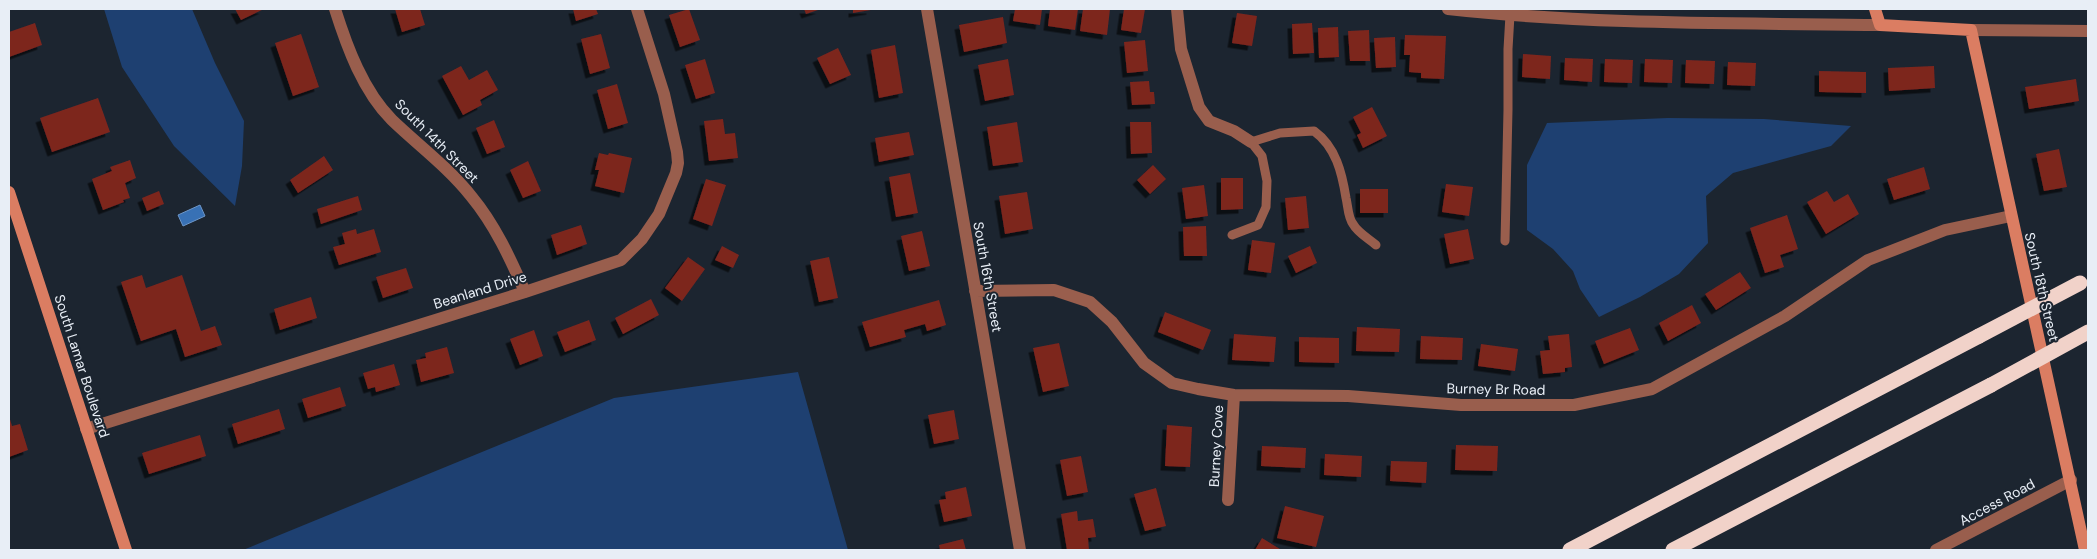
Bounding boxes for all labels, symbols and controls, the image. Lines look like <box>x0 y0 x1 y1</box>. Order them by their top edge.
street label: South 14th Street <box>391 95 483 187</box>
street label: South 16th Street <box>969 220 1007 334</box>
street label: South 18th Street <box>2021 231 2063 343</box>
street label: Beanland Drive <box>431 267 529 313</box>
street label: South Lamar Boulevard <box>50 292 114 440</box>
street label: Burney Br Road <box>1446 379 1546 399</box>
street label: Burney Cove <box>1205 405 1227 487</box>
street label: Access Road <box>1956 475 2038 529</box>

